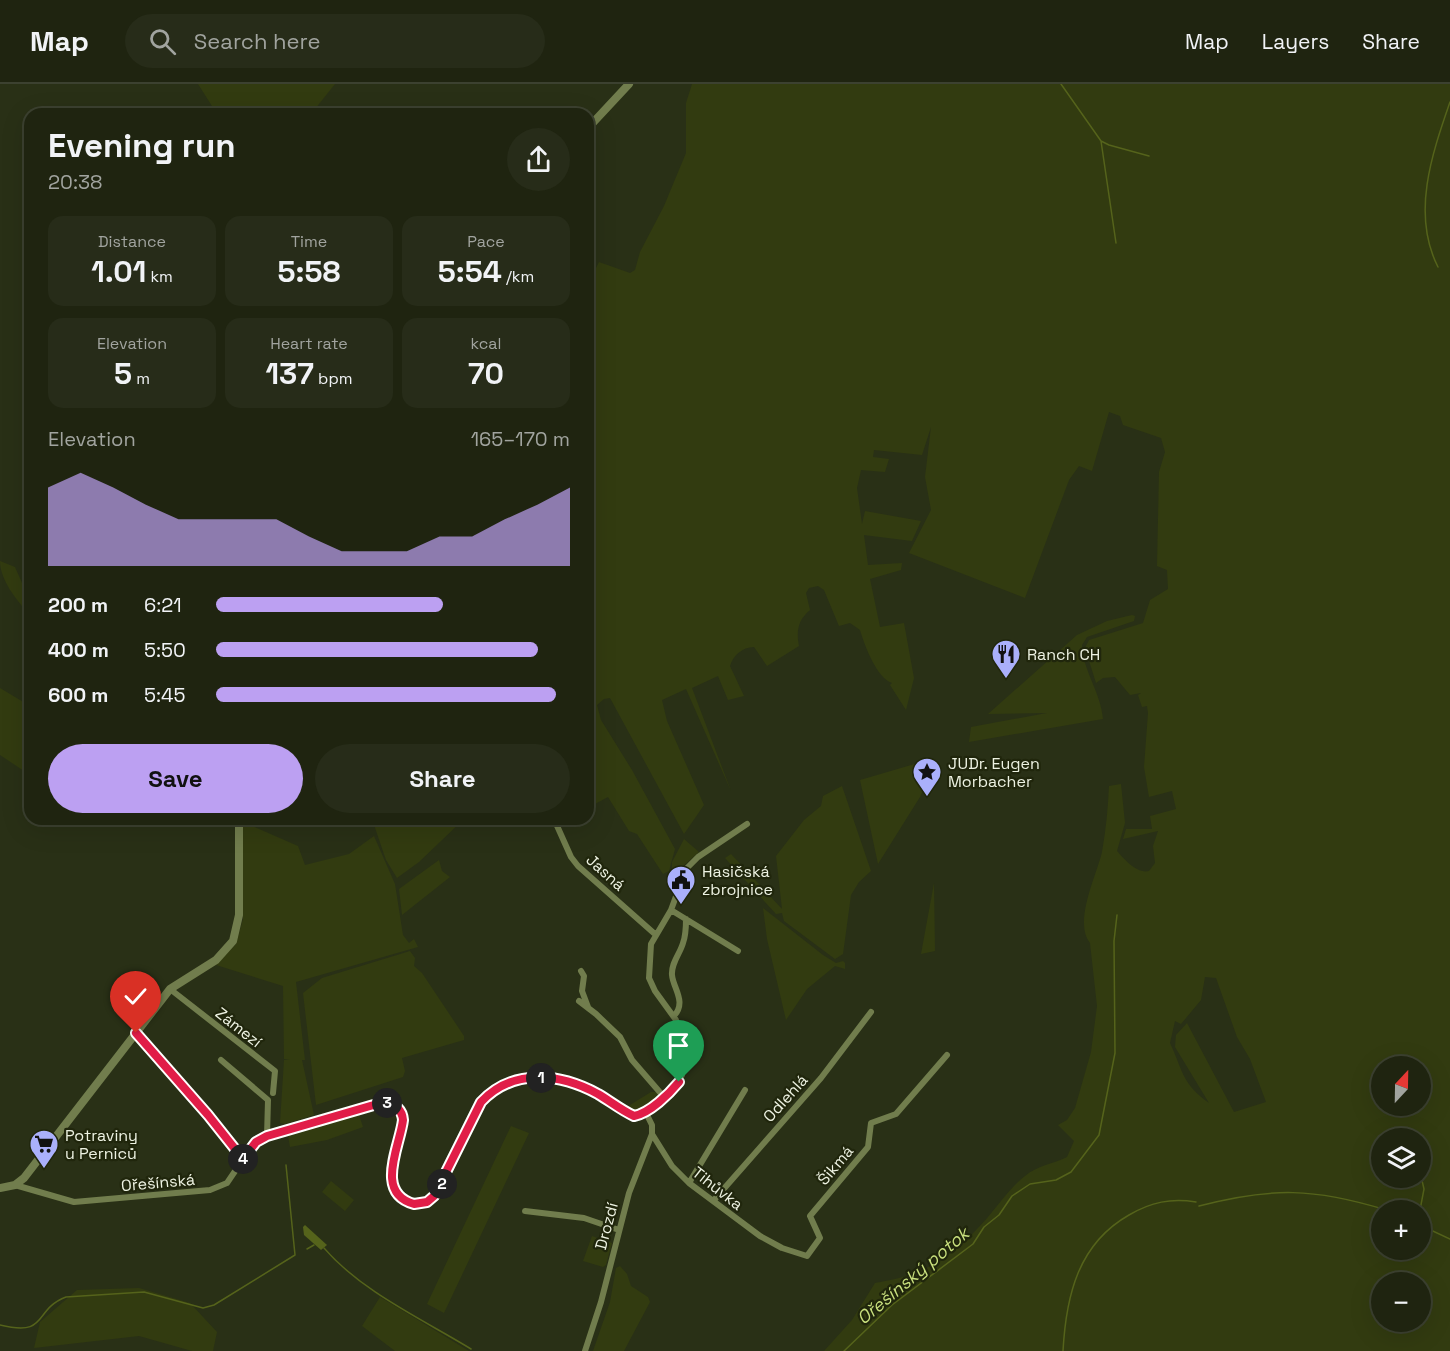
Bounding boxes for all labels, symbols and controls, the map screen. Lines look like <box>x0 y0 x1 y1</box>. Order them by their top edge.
search box <box>125 14 545 68</box>
text: Map <box>30 23 89 59</box>
icon: search <box>146 25 179 58</box>
text: Search here <box>194 27 321 55</box>
text: Map <box>1185 28 1229 55</box>
text: Layers <box>1262 28 1329 55</box>
text: Share <box>1362 28 1420 55</box>
text: Evening run <box>48 125 236 167</box>
button: share <box>507 128 570 191</box>
text: 20:38 <box>48 169 102 195</box>
text: Distance <box>98 231 166 252</box>
text: Time <box>291 231 327 252</box>
text: Pace <box>467 231 505 252</box>
text: 1.01 <box>91 252 146 291</box>
text: 5:58 <box>278 252 340 291</box>
text: 5:54 <box>438 252 502 291</box>
text: km <box>146 266 173 287</box>
text: /km <box>502 266 534 287</box>
text: Elevation <box>97 333 167 354</box>
text: Heart rate <box>270 333 348 354</box>
text: kcal <box>471 333 501 354</box>
text: 5 <box>114 354 132 393</box>
text: 137 <box>266 354 314 393</box>
text: 70 <box>468 354 504 393</box>
text: m <box>132 368 150 389</box>
text: bpm <box>314 368 352 389</box>
text: Elevation <box>48 426 136 452</box>
text: 165–170 m <box>471 426 570 452</box>
text: 200 m <box>48 592 108 618</box>
text: 6:21 <box>144 592 182 618</box>
text: 400 m <box>48 637 109 663</box>
text: 5:50 <box>144 637 186 663</box>
restaurant icon: Ranch CH <box>990 638 1022 680</box>
place label: Ranch CH <box>1027 644 1100 665</box>
text: 600 m <box>48 682 108 708</box>
text: 5:45 <box>144 682 186 708</box>
button: Save <box>48 744 303 813</box>
button: Share <box>315 744 570 813</box>
place label: JUDr. Eugen Morbacher <box>948 753 1040 792</box>
place icon: JUDr. Eugen Morbacher <box>911 756 943 798</box>
street label: Jasná <box>582 849 630 895</box>
place label: Hasičská zbrojnice <box>702 861 773 900</box>
public building icon: Hasičská zbrojnice <box>665 864 697 906</box>
pin <box>110 971 161 1033</box>
icon: check <box>119 980 152 1013</box>
street label: Zámezí <box>211 1003 266 1052</box>
pin <box>653 1020 704 1082</box>
icon: arrive <box>662 1029 695 1062</box>
north arrow <box>1371 1056 1431 1116</box>
map controls <box>1371 1056 1431 1332</box>
pin: 1 <box>526 1063 556 1093</box>
text: 1 <box>537 1067 545 1088</box>
street label: Odlehlá <box>758 1070 812 1127</box>
pin: 3 <box>372 1088 402 1118</box>
text: 3 <box>382 1092 392 1113</box>
place label: Potraviny u Perniců <box>65 1125 138 1164</box>
supermarket icon: Potraviny u Perniců <box>28 1128 60 1170</box>
button: layers <box>1371 1128 1431 1188</box>
street label: Šikmá <box>813 1141 858 1189</box>
pin: 4 <box>228 1144 258 1174</box>
text: 4 <box>238 1148 248 1169</box>
street label: Tihůvka <box>688 1162 747 1215</box>
street label: Ořešínská <box>120 1169 196 1196</box>
pin: 2 <box>427 1169 457 1199</box>
text: 2 <box>437 1173 447 1194</box>
street label: Drozdí <box>590 1200 623 1252</box>
button: + <box>1371 1200 1431 1260</box>
water label: Ořešínský potok <box>852 1220 975 1329</box>
button: − <box>1371 1272 1431 1332</box>

